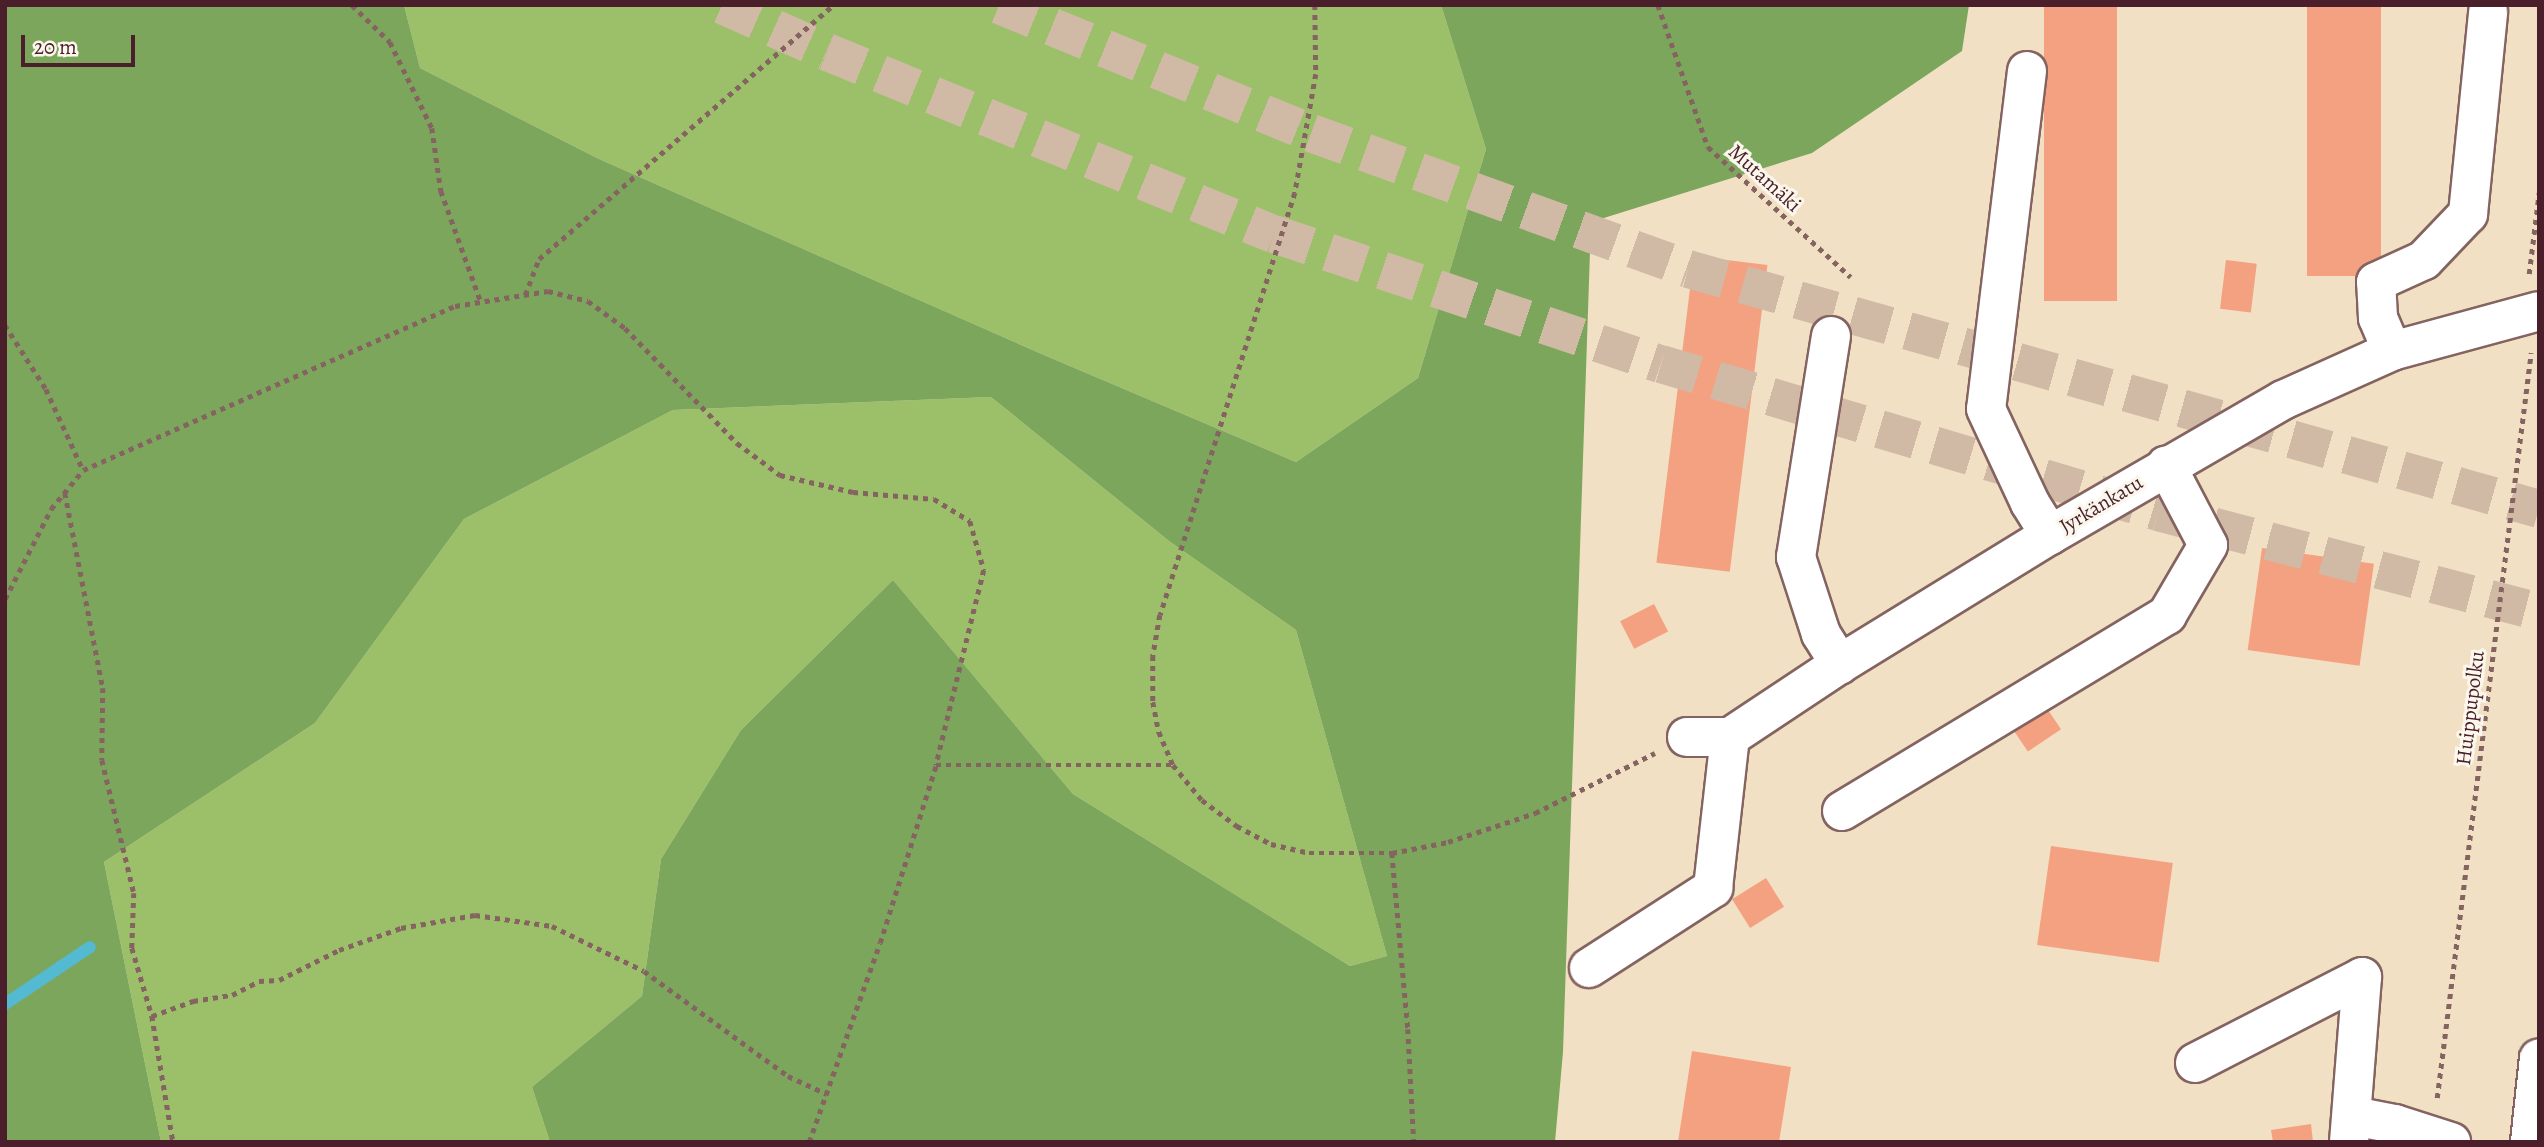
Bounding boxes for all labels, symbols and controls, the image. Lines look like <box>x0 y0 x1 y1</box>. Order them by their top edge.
scale bar <box>24 21 138 65</box>
text: 20 m <box>34 33 77 61</box>
street label: Mutamäki <box>1723 139 1807 217</box>
street label: Jyrkänkatu <box>2055 469 2147 539</box>
street label: Huippupolku <box>2450 649 2490 767</box>

